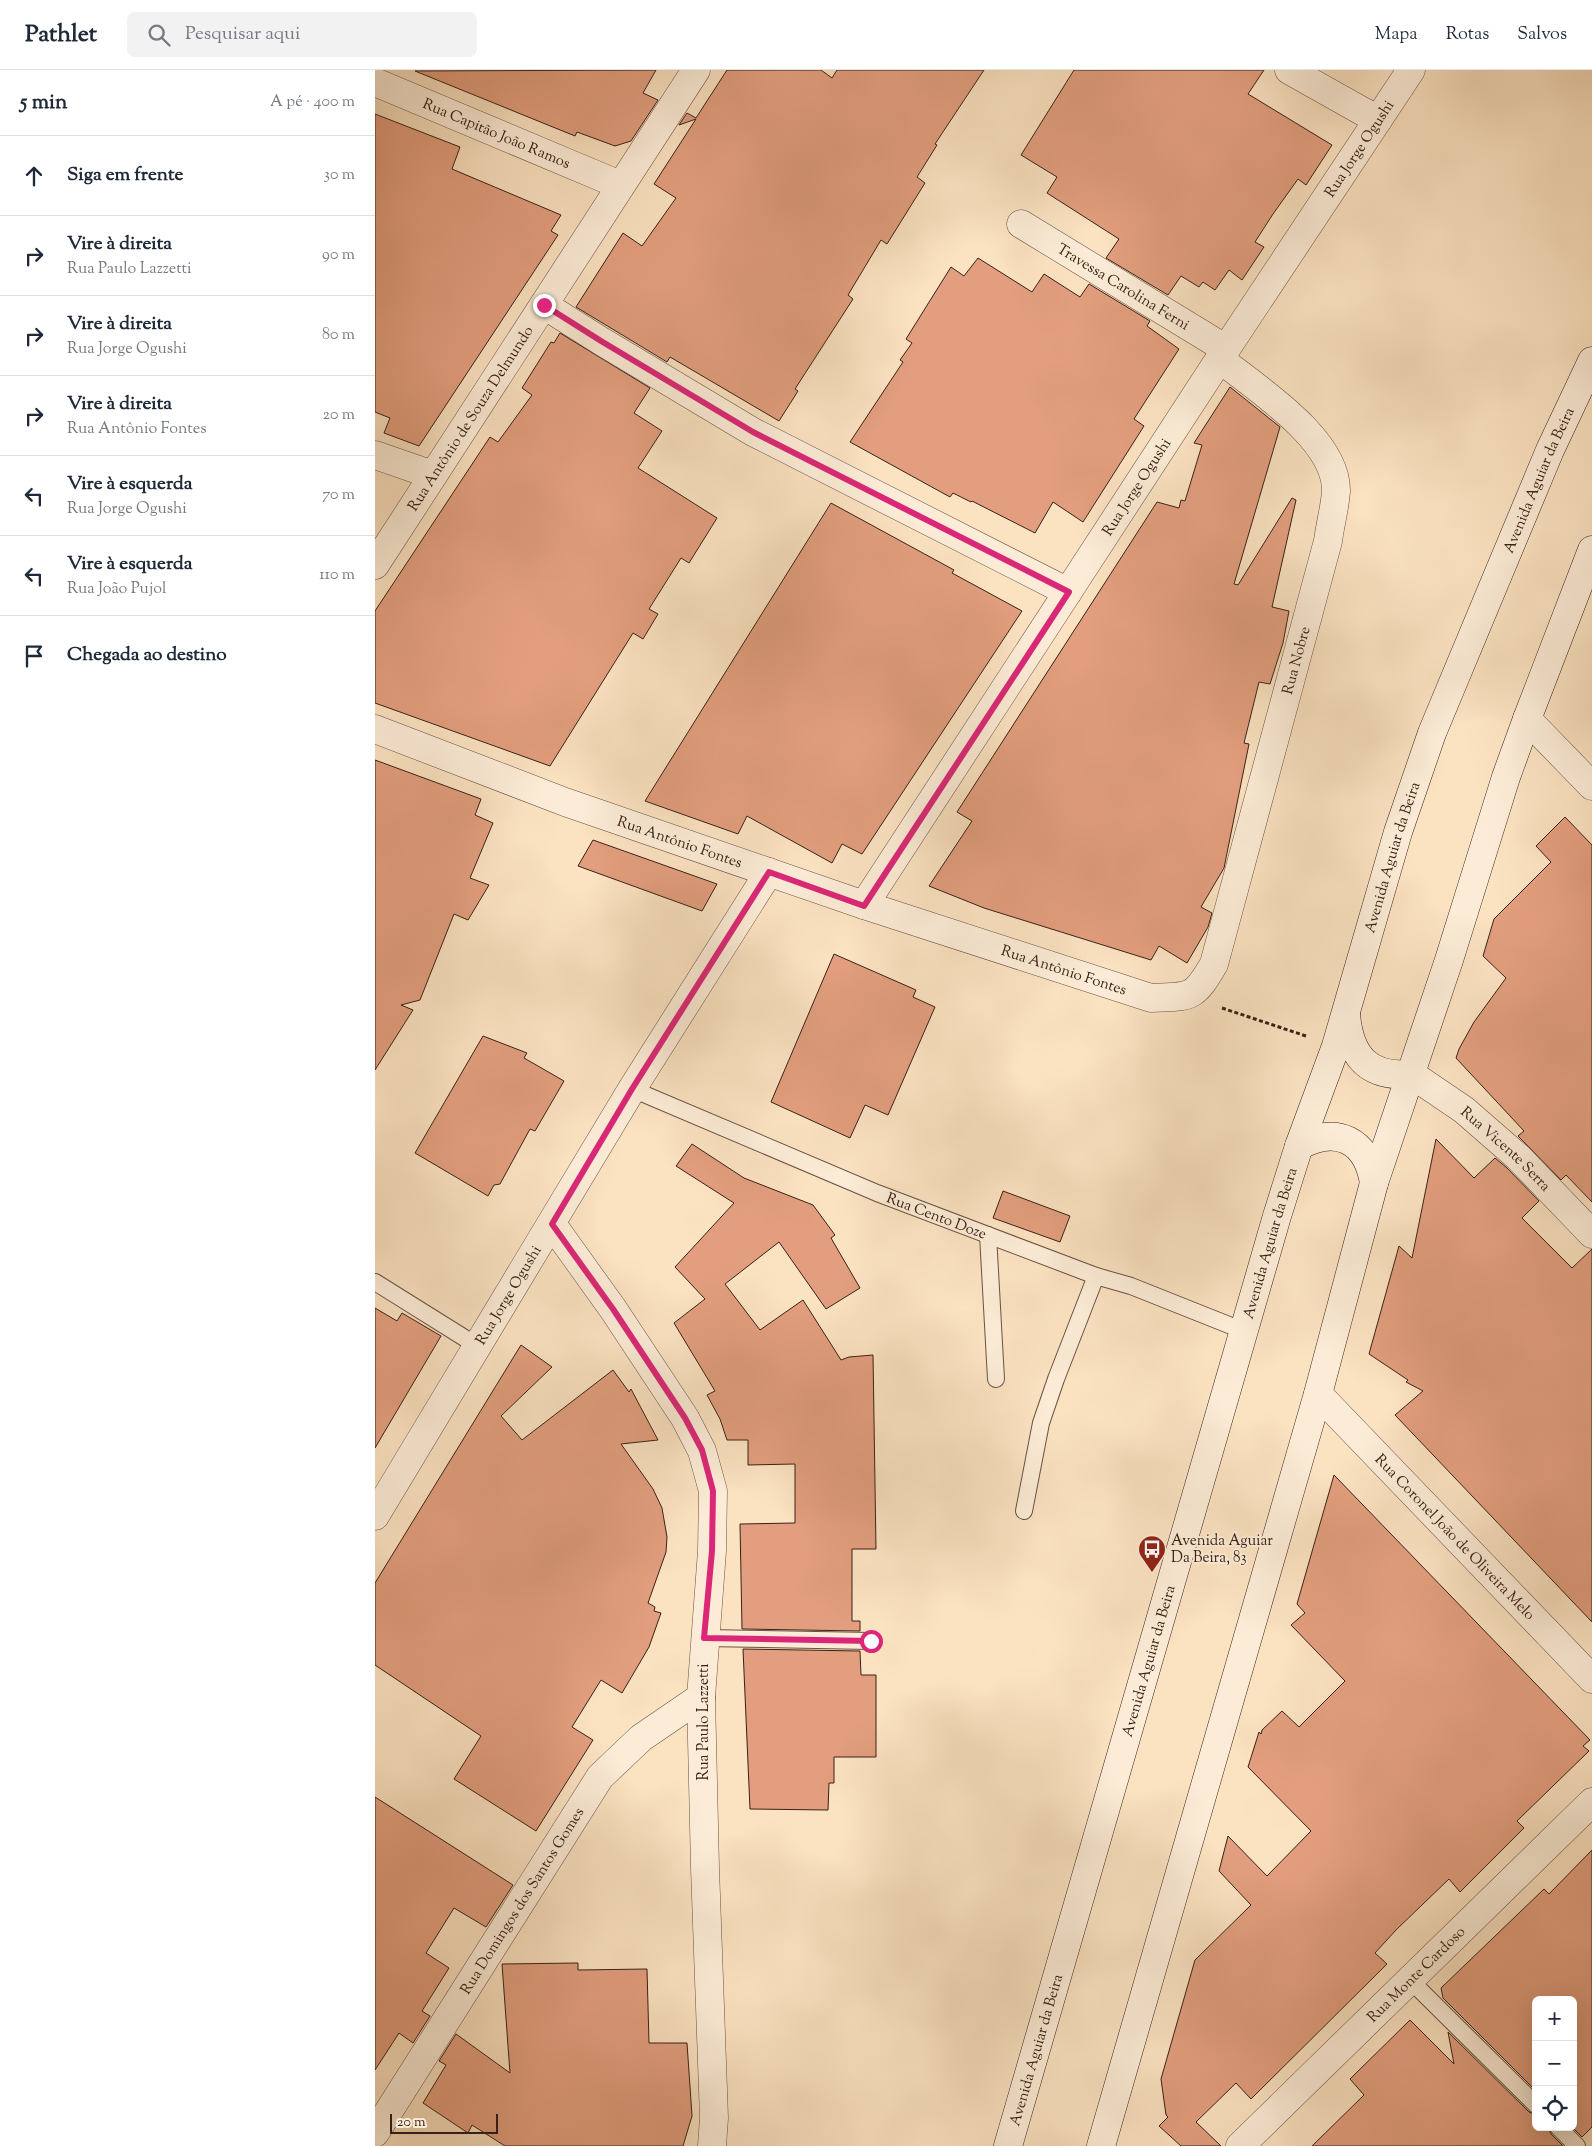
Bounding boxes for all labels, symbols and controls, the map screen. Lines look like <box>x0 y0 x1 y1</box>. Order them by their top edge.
search box <box>127 12 477 57</box>
text: Pathlet <box>25 18 97 52</box>
icon: search <box>145 21 173 49</box>
text: Pesquisar aqui <box>185 21 300 48</box>
text: Mapa <box>1375 22 1418 48</box>
text: Rotas <box>1446 22 1489 48</box>
text: Salvos <box>1517 22 1567 48</box>
text: 5 min <box>20 88 67 118</box>
text: A pé · 400 m <box>270 91 355 114</box>
street label: Rua Capitão João Ramos <box>419 94 573 175</box>
street label: Rua Jorge Ogushi <box>1320 97 1400 202</box>
icon: ahead <box>20 162 48 190</box>
text: Siga em frente <box>67 162 183 189</box>
text: 30 m <box>324 164 355 187</box>
text: Vire à direita <box>67 231 172 258</box>
street label: Travessa Carolina Ferni <box>1052 239 1193 336</box>
icon: right <box>20 242 48 270</box>
text: 90 m <box>322 244 355 267</box>
text: Rua Paulo Lazzetti <box>67 258 192 281</box>
route end <box>533 294 556 317</box>
text: Vire à direita <box>67 311 172 338</box>
icon: right <box>20 322 48 350</box>
street label: Rua Antônio de Souza Delmundo <box>404 322 539 516</box>
text: 80 m <box>322 324 355 347</box>
text: Rua Jorge Ogushi <box>67 338 187 361</box>
text: Vire à direita <box>67 391 172 418</box>
icon: right <box>20 402 48 430</box>
text: 20 m <box>322 404 355 427</box>
street label: Avenida Aguiar da Beira <box>1499 404 1581 557</box>
text: Rua Antônio Fontes <box>67 418 207 441</box>
street label: Rua Jorge Ogushi <box>1098 435 1177 541</box>
text: Vire à esquerda <box>67 471 193 498</box>
icon: left <box>20 482 48 510</box>
text: 70 m <box>322 484 355 507</box>
text: Rua Jorge Ogushi <box>67 498 187 521</box>
text: Vire à esquerda <box>67 551 193 578</box>
icon: left <box>20 562 48 590</box>
text: 110 m <box>319 564 355 587</box>
text: Rua João Pujol <box>67 578 166 601</box>
street label: Rua Nobre <box>1278 624 1317 697</box>
icon: arrive <box>20 642 48 670</box>
text: Chegada ao destino <box>67 642 227 669</box>
street label: Avenida Aguiar da Beira <box>1360 779 1426 936</box>
street label: Rua Antônio Fontes <box>614 812 745 874</box>
street label: Rua Antônio Fontes <box>998 941 1129 1001</box>
street label: Rua Vicente Serra <box>1455 1102 1555 1197</box>
street label: Avenida Aguiar da Beira <box>1239 1165 1304 1322</box>
street label: Rua Cento Doze <box>883 1188 989 1246</box>
street label: Rua Jorge Ogushi <box>471 1242 547 1349</box>
street label: Rua Coronel João de Oliveira Melo <box>1369 1450 1539 1626</box>
place label: Avenida Aguiar Da Beira, 83 <box>1171 1531 1273 1569</box>
bus stop icon: Avenida Aguiar Da Beira, 83 <box>1137 1534 1167 1573</box>
street label: Avenida Aguiar da Beira <box>1118 1583 1182 1740</box>
route start <box>860 1630 883 1653</box>
street label: Rua Paulo Lazzetti <box>694 1664 715 1780</box>
street label: Rua Domingos dos Santos Gomes <box>456 1804 590 1999</box>
street label: Rua Monte Cardoso <box>1363 1922 1471 2028</box>
street label: Avenida Aguiar da Beira <box>1005 1972 1069 2129</box>
map controls <box>1532 1996 1577 2131</box>
button: + <box>1532 1996 1577 2041</box>
button: − <box>1532 2041 1577 2086</box>
button: locate <box>1532 2086 1577 2131</box>
scale bar <box>390 2111 497 2134</box>
text: 20 m <box>397 2113 426 2133</box>

